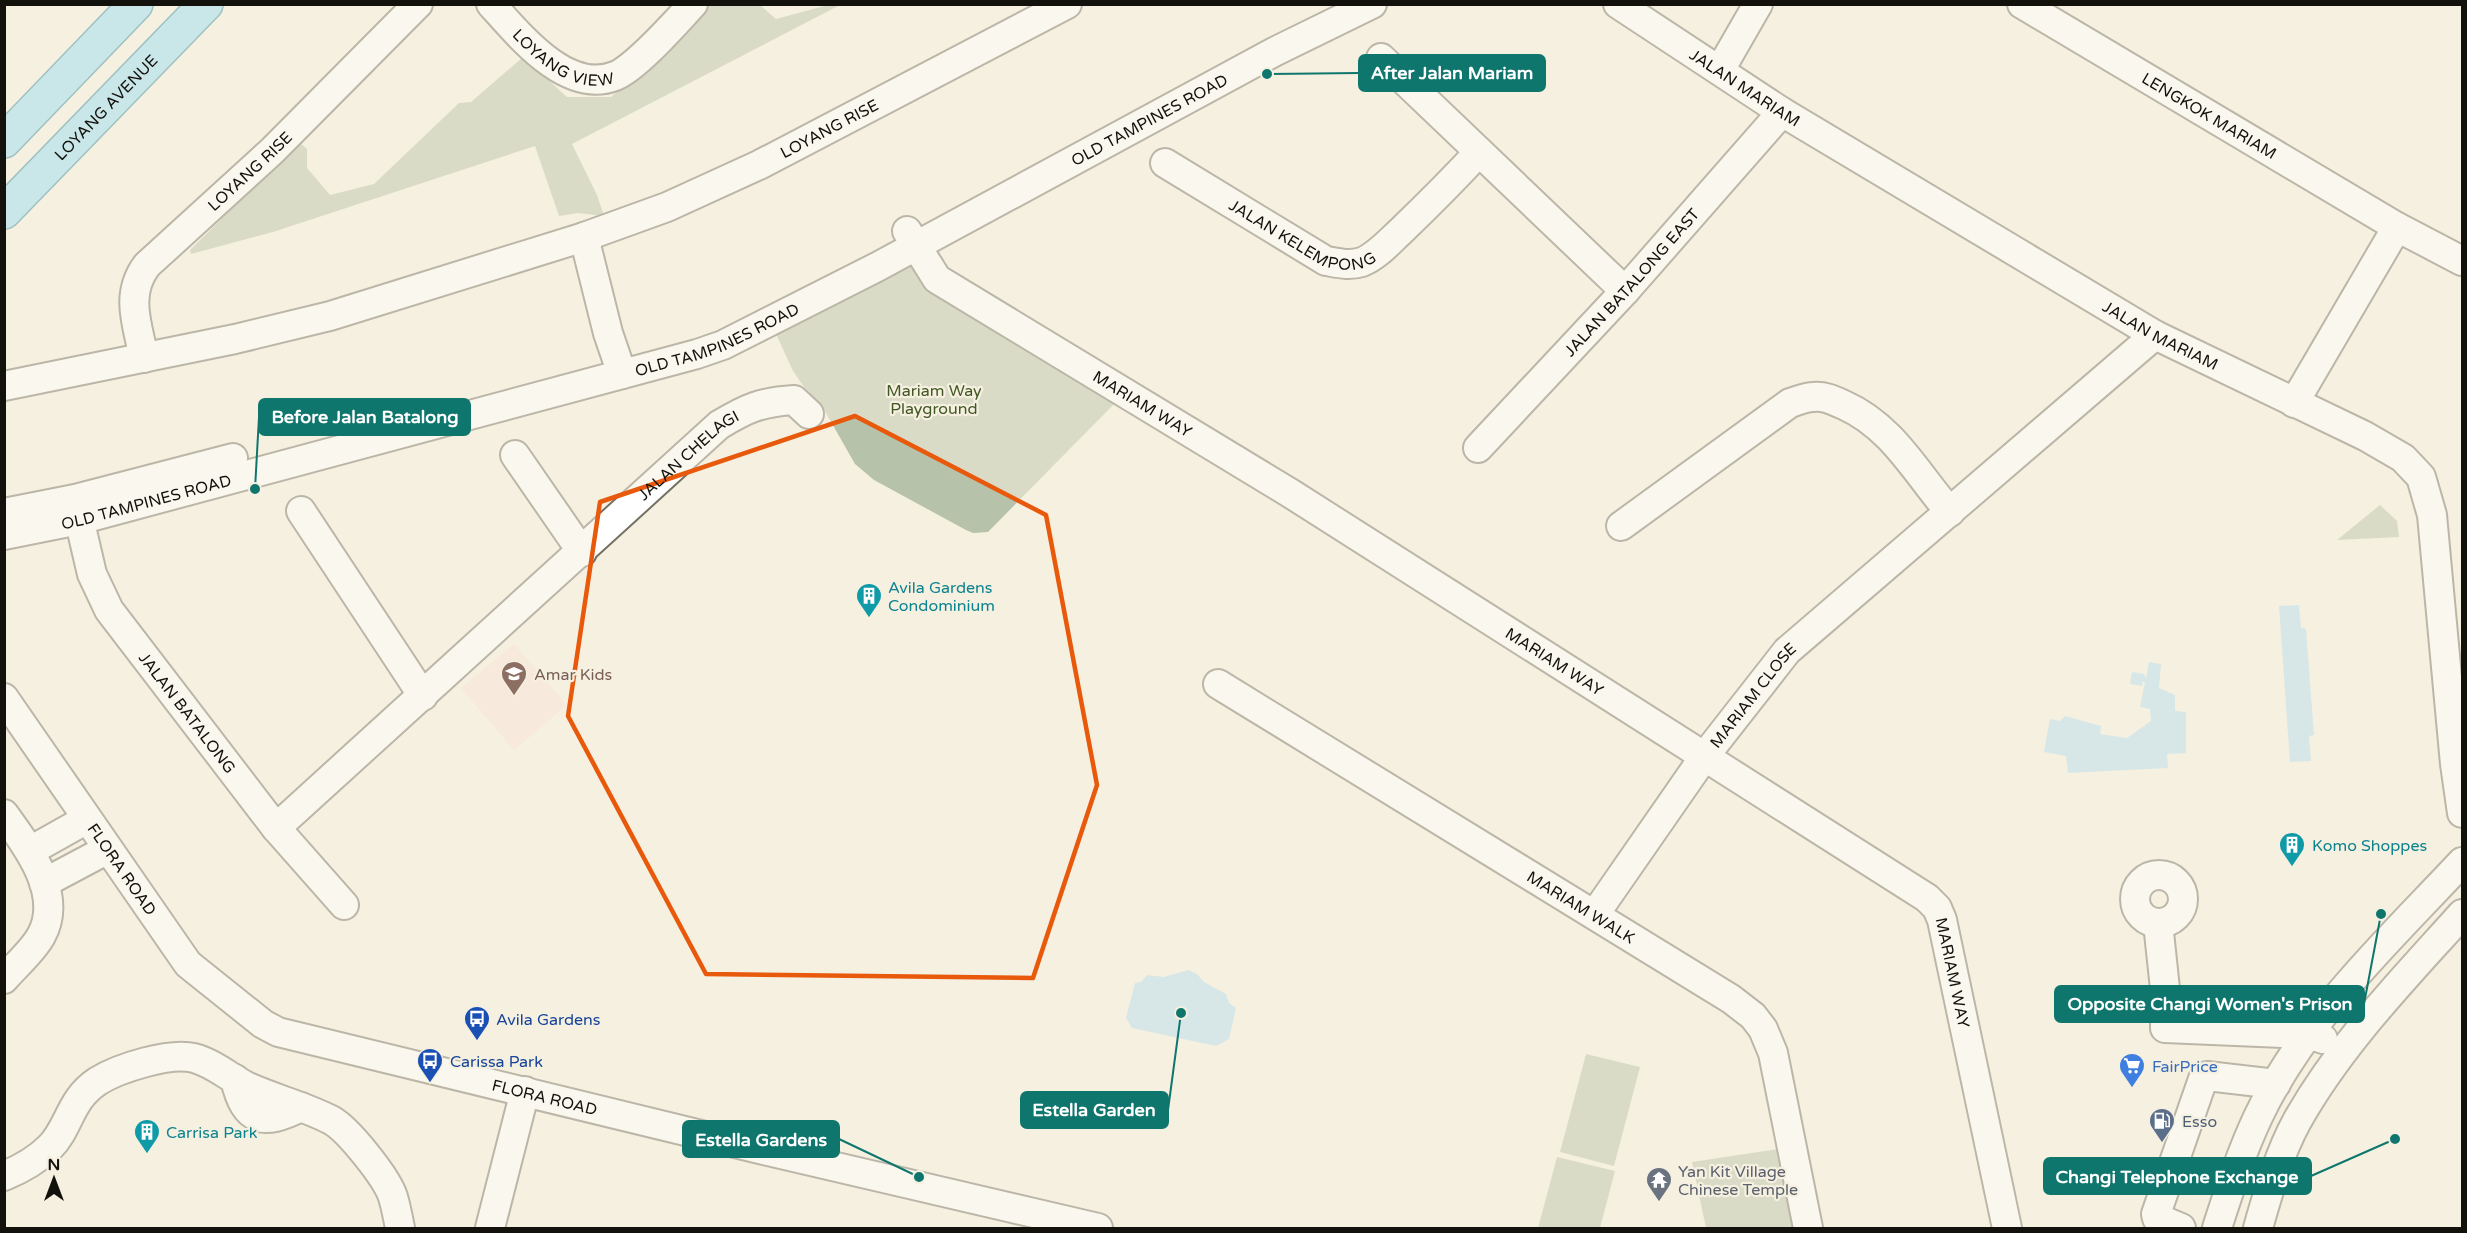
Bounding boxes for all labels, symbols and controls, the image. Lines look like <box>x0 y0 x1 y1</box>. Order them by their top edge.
street label: LOYANG VIEW <box>508 25 616 91</box>
street label: JALAN MARIAM <box>1685 45 1803 132</box>
street label: LOYANG AVENUE <box>51 51 162 165</box>
callout: After Jalan Mariam <box>1359 55 1545 91</box>
text: After Jalan Mariam <box>1371 62 1533 84</box>
street label: LENGKOK MARIAM <box>2138 68 2280 164</box>
street label: OLD TAMPINES ROAD <box>1068 70 1231 171</box>
street label: LOYANG RISE <box>777 95 882 163</box>
street label: LOYANG RISE <box>204 128 297 216</box>
street label: JALAN KELEMPONG <box>1225 195 1380 275</box>
street label: JALAN BATALONG EAST <box>1560 204 1704 361</box>
street label: JALAN MARIAM <box>2099 297 2221 375</box>
street label: OLD TAMPINES ROAD <box>633 299 803 381</box>
street label: MARIAM WAY <box>1089 367 1195 442</box>
park label: Mariam Way Playground <box>886 381 982 419</box>
callout: Before Jalan Batalong <box>259 399 470 435</box>
text: Before Jalan Batalong <box>271 406 459 428</box>
street label: JALAN CHELAGI <box>634 406 743 505</box>
street label: OLD TAMPINES ROAD <box>60 471 234 534</box>
place label: Avila Gardens Condominium <box>888 578 995 616</box>
building icon: Avila Gardens Condominium <box>854 581 884 619</box>
street label: MARIAM WAY <box>1501 624 1607 701</box>
street label: MARIAM CLOSE <box>1706 639 1801 752</box>
street label: JALAN BATALONG <box>134 649 240 778</box>
school or university icon: Amar Kids <box>499 659 529 697</box>
place label: Amar Kids <box>534 665 612 685</box>
street label: FLORA ROAD <box>83 820 160 920</box>
building icon: Komo Shoppes <box>2277 830 2307 868</box>
place label: Komo Shoppes <box>2312 836 2427 856</box>
street label: MARIAM WALK <box>1523 867 1638 949</box>
street label: MARIAM WAY <box>1931 916 1973 1030</box>
callout: Opposite Changi Women's Prison <box>2055 986 2364 1022</box>
text: Opposite Changi Women's Prison <box>2067 993 2353 1015</box>
bus stop icon: Avila Gardens <box>462 1004 492 1042</box>
place label: Avila Gardens <box>496 1010 601 1030</box>
bus stop icon: Carissa Park <box>415 1046 445 1084</box>
supermarket icon: FairPrice <box>2117 1051 2147 1089</box>
place label: Carissa Park <box>450 1052 543 1072</box>
place label: FairPrice <box>2152 1057 2218 1077</box>
street label: FLORA ROAD <box>490 1075 599 1120</box>
callout: Estella Garden <box>1021 1092 1168 1128</box>
text: Estella Garden <box>1032 1099 1156 1121</box>
fuel station icon: Esso <box>2147 1106 2177 1144</box>
place label: Esso <box>2182 1112 2217 1132</box>
building icon: Carrisa Park <box>132 1117 162 1155</box>
callout: Estella Gardens <box>683 1121 839 1157</box>
place label: Carrisa Park <box>166 1123 258 1143</box>
text: Estella Gardens <box>695 1129 827 1151</box>
north arrow <box>24 1149 84 1209</box>
text: N <box>48 1155 60 1175</box>
callout: Changi Telephone Exchange <box>2044 1158 2311 1194</box>
place label: Yan Kit Village Chinese Temple <box>1678 1162 1798 1200</box>
temple icon: Yan Kit Village Chinese Temple <box>1644 1165 1674 1203</box>
text: Changi Telephone Exchange <box>2056 1166 2299 1188</box>

